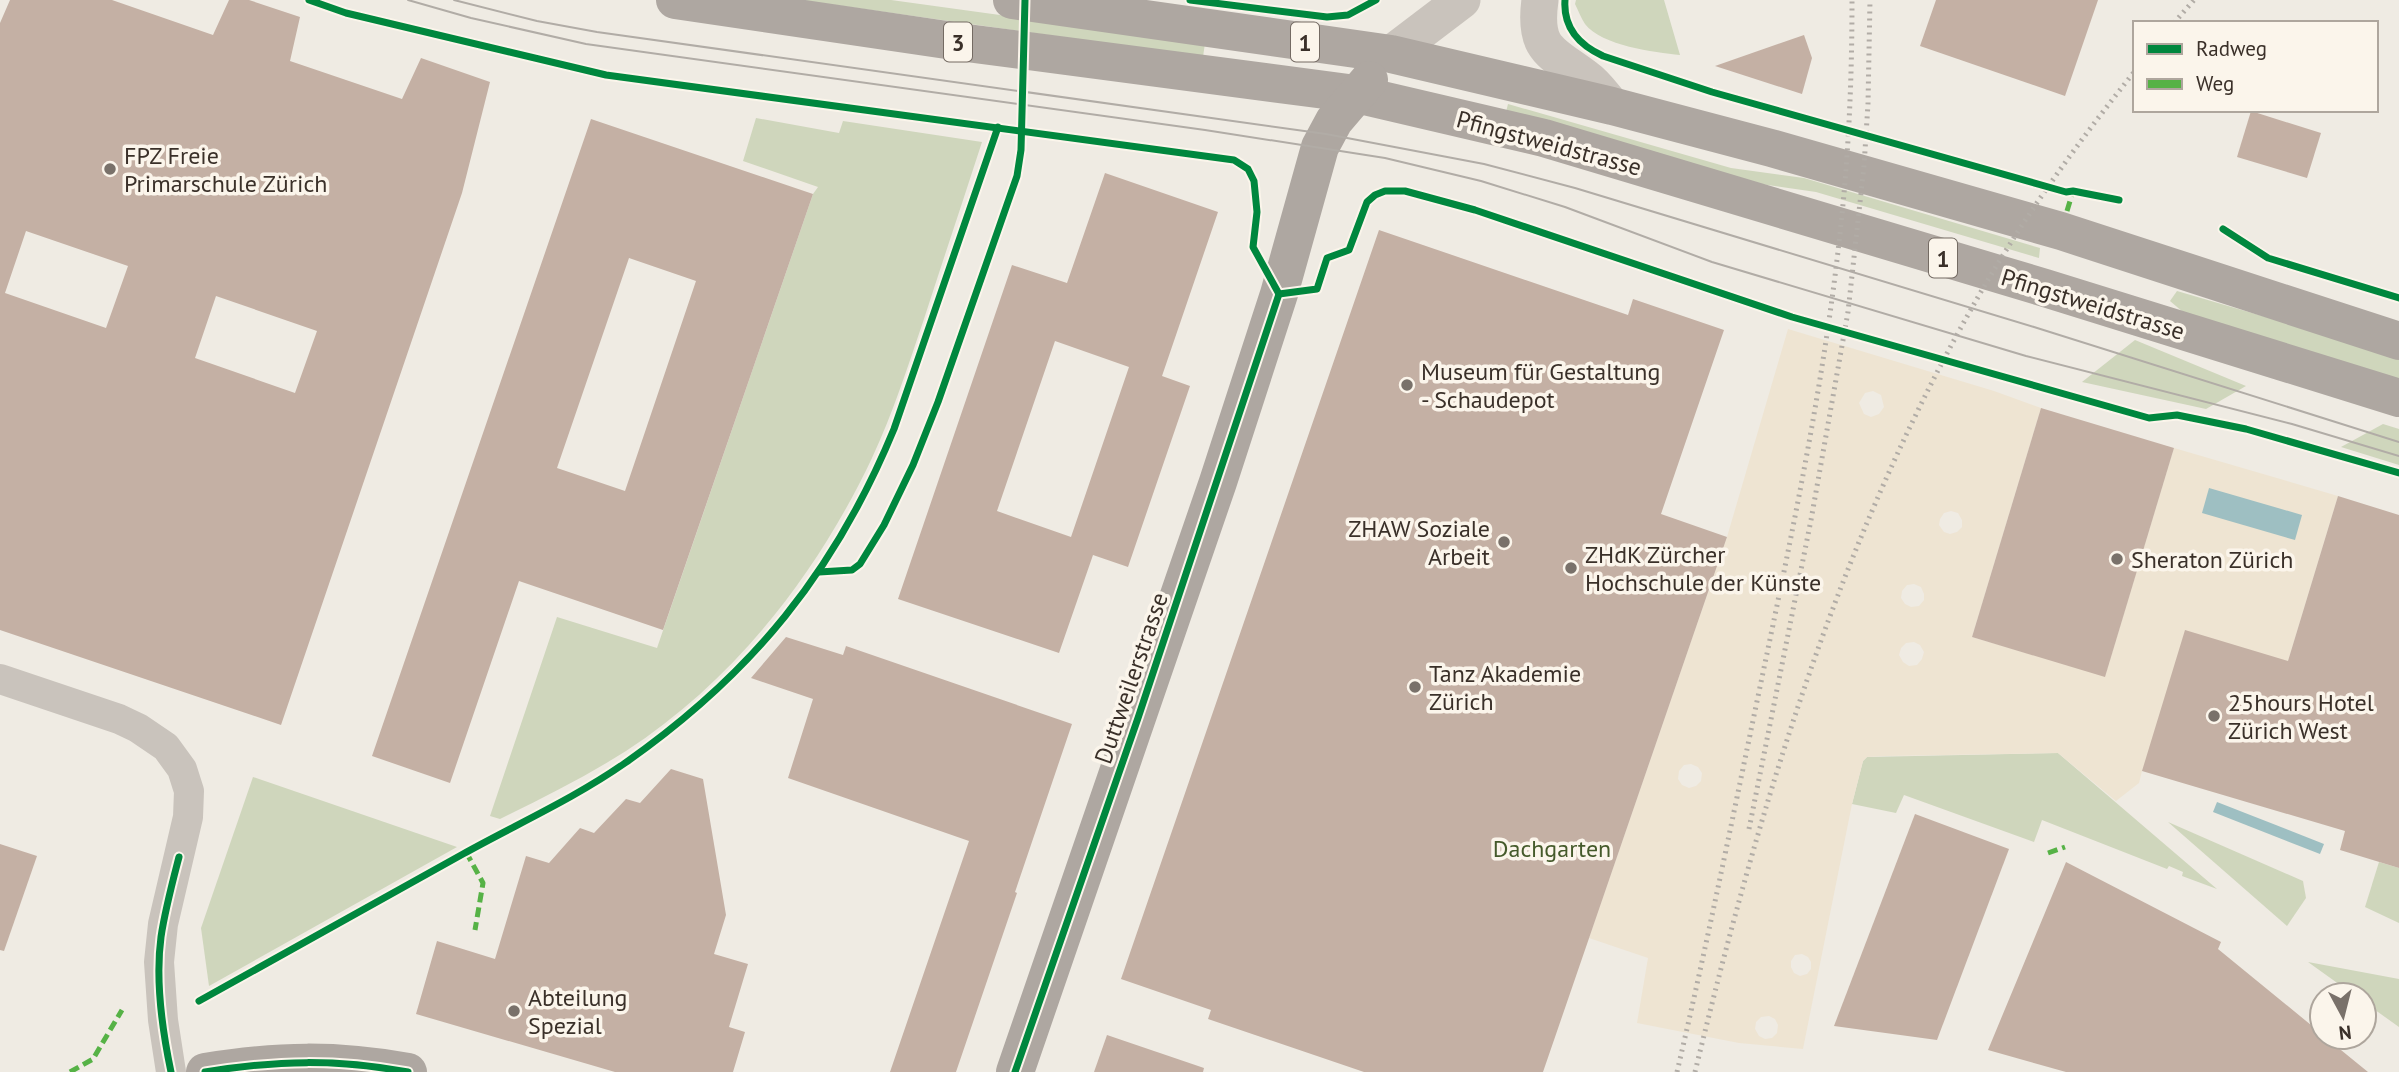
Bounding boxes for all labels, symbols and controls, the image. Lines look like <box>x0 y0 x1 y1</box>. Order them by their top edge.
legend <box>2133 21 2378 112</box>
road number: 3 <box>944 22 972 61</box>
road number: 1 <box>1291 22 1319 61</box>
text: Radweg <box>2196 35 2267 62</box>
text: Weg <box>2196 70 2234 97</box>
street label: Pfingstweidstrasse <box>1453 103 1645 183</box>
place label: FPZ Freie Primarschule Zürich <box>124 140 327 199</box>
marker: FPZ Freie Primarschule Zürich <box>102 161 118 177</box>
road number: 1 <box>1929 238 1957 278</box>
street label: Pfingstweidstrasse <box>1997 261 2189 347</box>
place label: Museum für Gestaltung - Schaudepot <box>1421 356 1660 415</box>
marker: Museum für Gestaltung - Schaudepot <box>1399 377 1415 393</box>
place label: ZHAW Soziale Arbeit <box>1348 513 1490 572</box>
marker: ZHAW Soziale Arbeit <box>1496 534 1512 550</box>
place label: ZHdK Zürcher Hochschule der Künste <box>1585 539 1821 598</box>
place label: Sheraton Zürich <box>2131 544 2293 575</box>
marker: Sheraton Zürich <box>2109 551 2125 567</box>
marker: ZHdK Zürcher Hochschule der Künste <box>1563 560 1579 576</box>
street label: Duttweilerstrasse <box>1087 588 1175 768</box>
place label: Tanz Akademie Zürich <box>1429 658 1581 717</box>
marker: Tanz Akademie Zürich <box>1407 679 1423 695</box>
place label: 25hours Hotel Zürich West <box>2228 687 2374 746</box>
marker: 25hours Hotel Zürich West <box>2206 708 2222 724</box>
park label: Dachgarten <box>1493 833 1611 864</box>
north arrow <box>2308 981 2378 1051</box>
place label: Abteilung Spezial <box>528 982 627 1041</box>
marker: Abteilung Spezial <box>506 1003 522 1019</box>
text: N <box>2337 1020 2353 1046</box>

